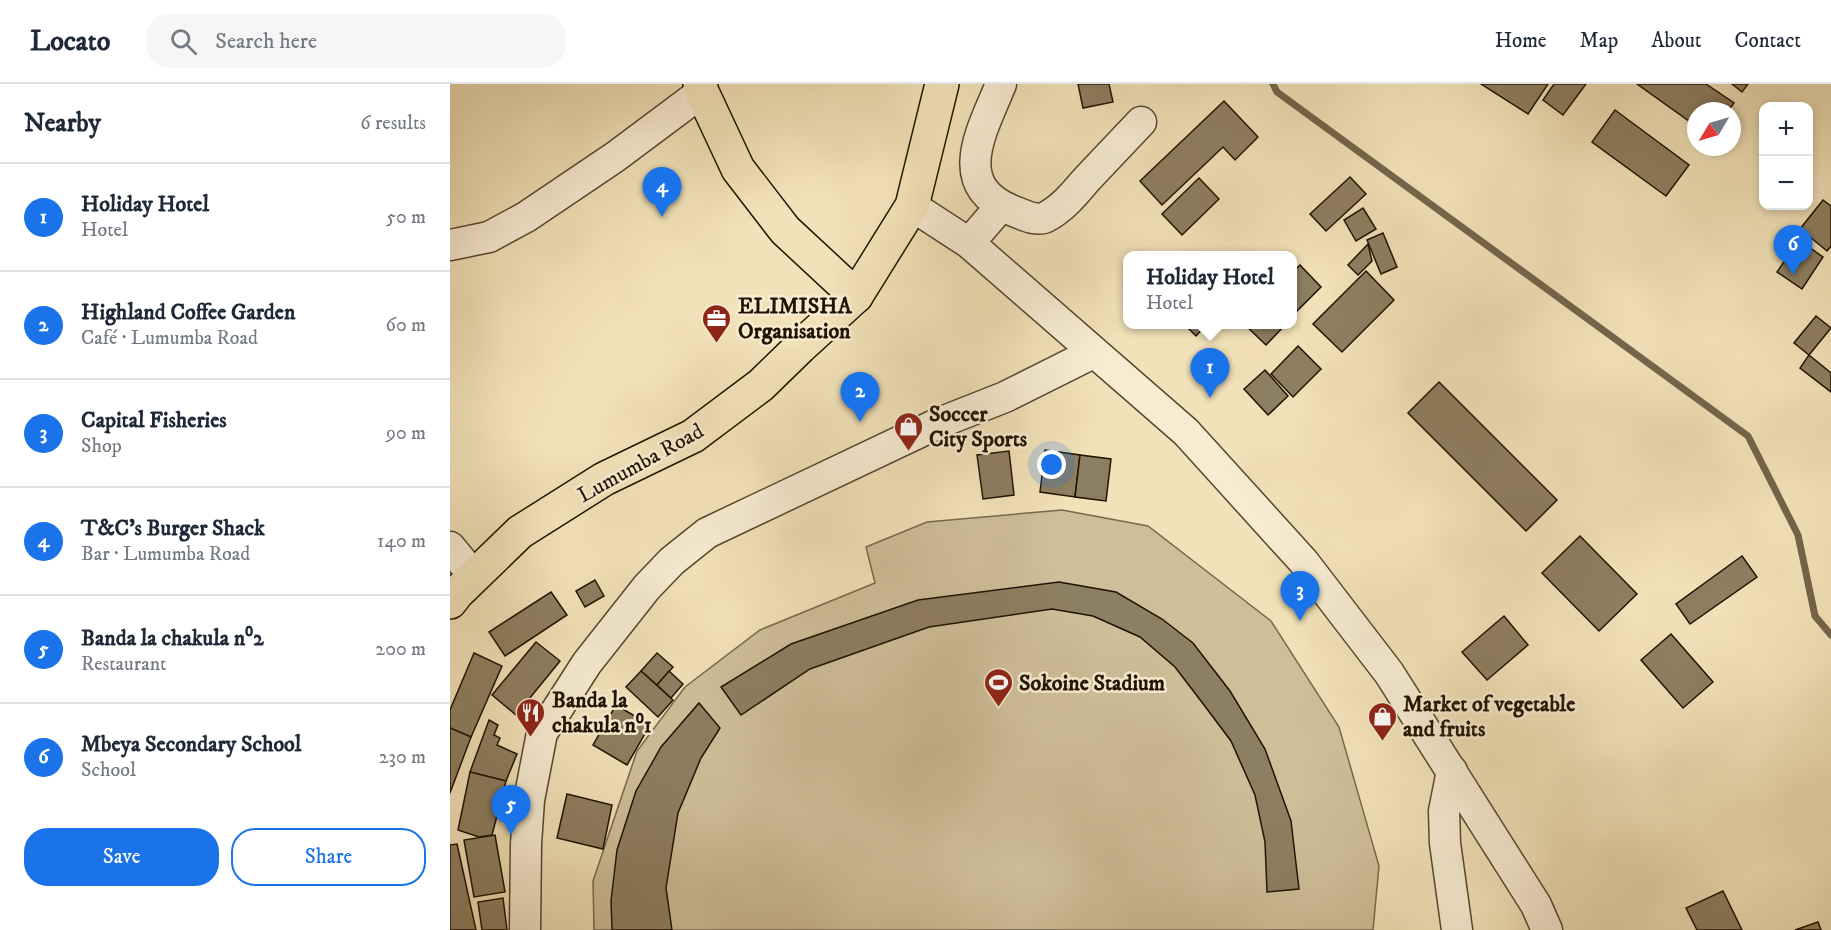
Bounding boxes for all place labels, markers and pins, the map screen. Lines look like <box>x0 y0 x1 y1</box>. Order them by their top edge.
pin: 4 <box>642 168 682 217</box>
pin: 6 <box>1774 226 1812 275</box>
place label: ELIMISHA Organisation <box>738 293 853 345</box>
office icon: ELIMISHA Organisation <box>701 302 733 344</box>
pin: 1 <box>1190 348 1230 398</box>
pin: 2 <box>840 372 880 422</box>
place label: Soccer City Sports <box>929 401 1028 453</box>
shop icon: Soccer City Sports <box>892 410 924 452</box>
pin: 3 <box>1280 572 1320 621</box>
sports icon: Sokoine Stadium <box>982 666 1014 708</box>
place label: Sokoine Stadium <box>1019 670 1166 697</box>
place label: Banda la chakula n⁰1 <box>552 687 652 739</box>
place label: Market of vegetable and fruits <box>1403 691 1575 743</box>
restaurant icon: Banda la chakula n⁰1 <box>515 696 547 738</box>
shop icon: Market of vegetable and fruits <box>1366 700 1398 742</box>
pin: 5 <box>492 786 530 835</box>

